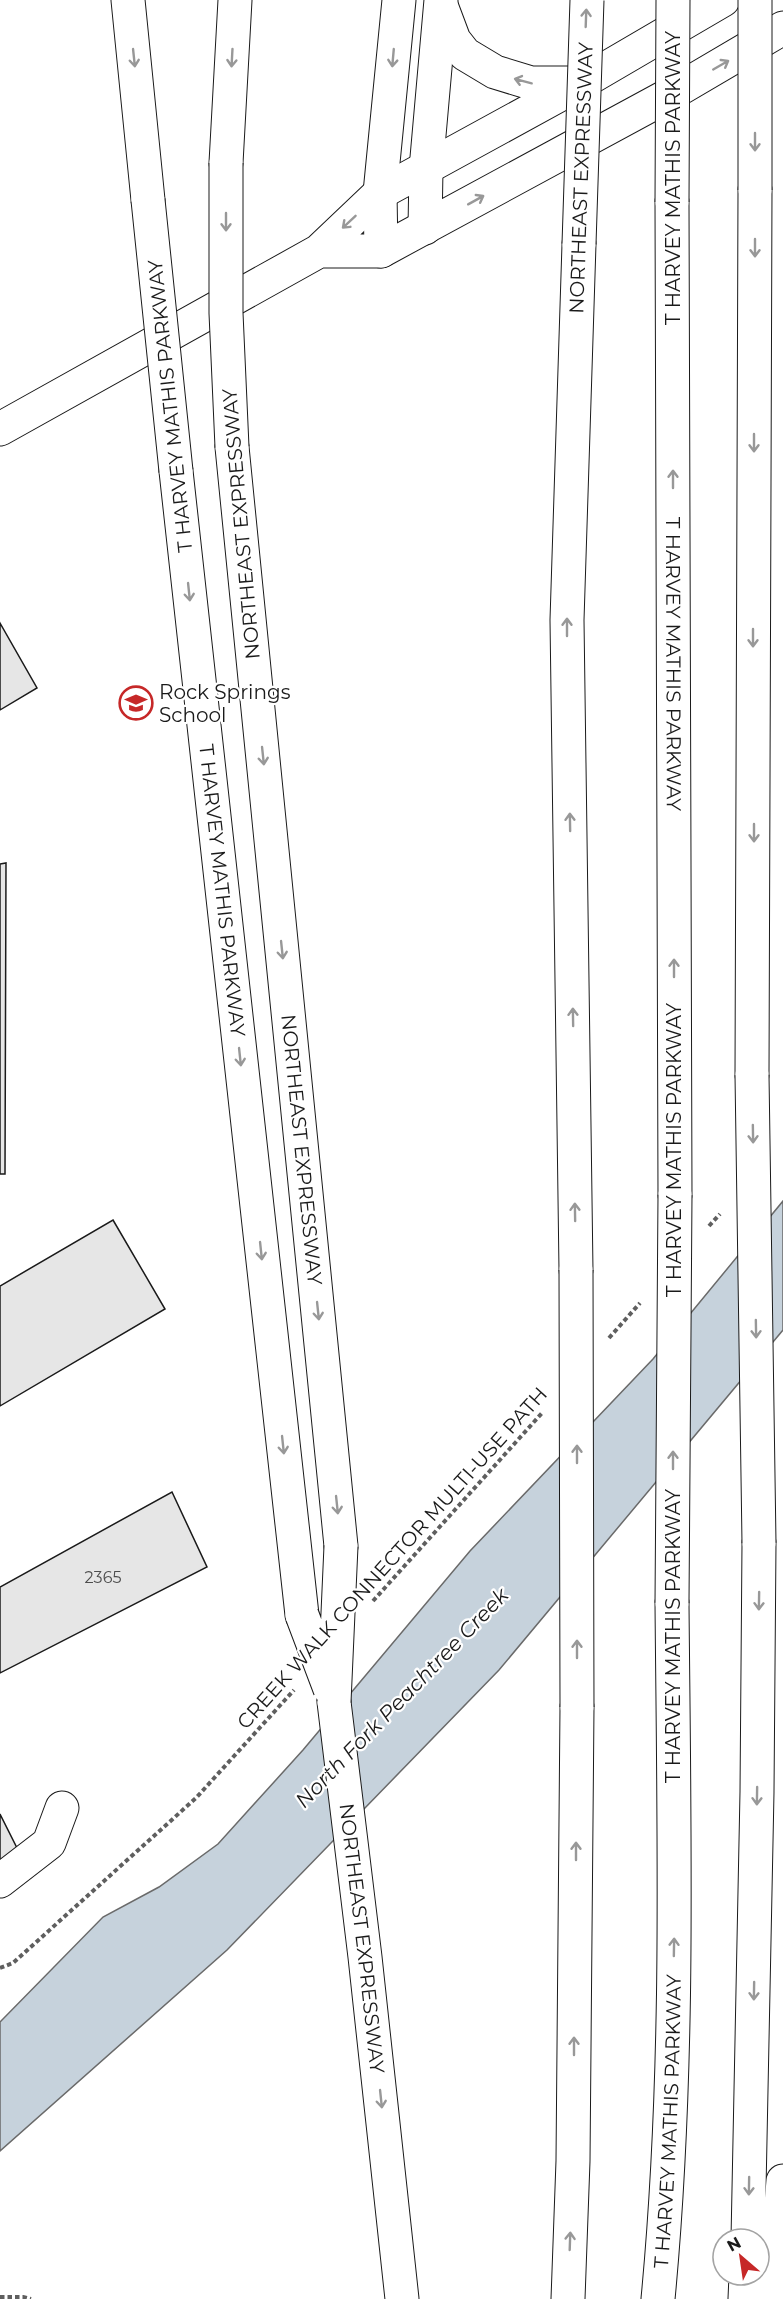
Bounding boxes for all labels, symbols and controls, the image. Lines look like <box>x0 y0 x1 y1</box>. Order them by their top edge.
one-way arrow <box>581 8 592 28</box>
street label: T HARVEY MATHIS PARKWAY <box>661 31 685 325</box>
street label: NORTHEAST EXPRESSWAY <box>564 42 598 314</box>
one-way arrow <box>129 48 140 68</box>
one-way arrow <box>226 48 237 68</box>
one-way arrow <box>387 48 398 68</box>
one-way arrow <box>712 58 729 70</box>
one-way arrow <box>514 74 533 86</box>
one-way arrow <box>749 132 761 152</box>
one-way arrow <box>467 194 485 205</box>
one-way arrow <box>220 211 232 231</box>
one-way arrow <box>342 215 357 230</box>
one-way arrow <box>749 238 761 258</box>
street label: T HARVEY MATHIS PARKWAY <box>143 258 197 553</box>
street label: NORTHEAST EXPRESSWAY <box>217 387 265 660</box>
one-way arrow <box>748 433 760 453</box>
one-way arrow <box>667 470 679 490</box>
street label: T HARVEY MATHIS PARKWAY <box>661 517 686 811</box>
one-way arrow <box>184 582 195 601</box>
one-way arrow <box>561 617 573 637</box>
one-way arrow <box>747 628 759 648</box>
place label: Rock Springs School <box>159 680 291 727</box>
school or university icon: Rock Springs School <box>118 685 154 721</box>
street label: T HARVEY MATHIS PARKWAY <box>194 743 250 1038</box>
one-way arrow <box>257 745 268 765</box>
one-way arrow <box>564 812 575 832</box>
one-way arrow <box>748 823 760 843</box>
one-way arrow <box>277 939 288 959</box>
one-way arrow <box>668 959 680 979</box>
street label: T HARVEY MATHIS PARKWAY <box>662 1003 686 1297</box>
one-way arrow <box>567 1007 578 1027</box>
street label: NORTHEAST EXPRESSWAY <box>276 1013 327 1286</box>
one-way arrow <box>235 1047 246 1067</box>
one-way arrow <box>747 1123 759 1143</box>
one-way arrow <box>570 1202 581 1222</box>
one-way arrow <box>256 1241 267 1261</box>
one-way arrow <box>313 1300 324 1320</box>
one-way arrow <box>750 1318 762 1338</box>
street label: CREEK WALK CONNECTOR MULTI-USE PATH <box>232 1382 552 1734</box>
one-way arrow <box>277 1434 288 1454</box>
one-way arrow <box>571 1444 583 1464</box>
one-way arrow <box>667 1451 679 1471</box>
street label: T HARVEY MATHIS PARKWAY <box>661 1489 685 1783</box>
one-way arrow <box>332 1494 343 1514</box>
house number: 2365 <box>85 1568 121 1587</box>
water label: North Fork Peachtree Creek <box>290 1581 514 1813</box>
one-way arrow <box>753 1591 765 1611</box>
one-way arrow <box>571 1639 583 1659</box>
one-way arrow <box>751 1786 763 1806</box>
street label: NORTHEAST EXPRESSWAY <box>334 1802 390 2075</box>
one-way arrow <box>570 1841 582 1861</box>
one-way arrow <box>668 1937 680 1957</box>
street label: T HARVEY MATHIS PARKWAY <box>649 1974 686 2269</box>
one-way arrow <box>748 1981 760 2001</box>
one-way arrow <box>568 2036 580 2056</box>
one-way arrow <box>375 2088 386 2108</box>
one-way arrow <box>744 2176 755 2196</box>
north arrow <box>711 2227 771 2287</box>
one-way arrow <box>564 2231 576 2251</box>
text: N <box>724 2233 744 2256</box>

